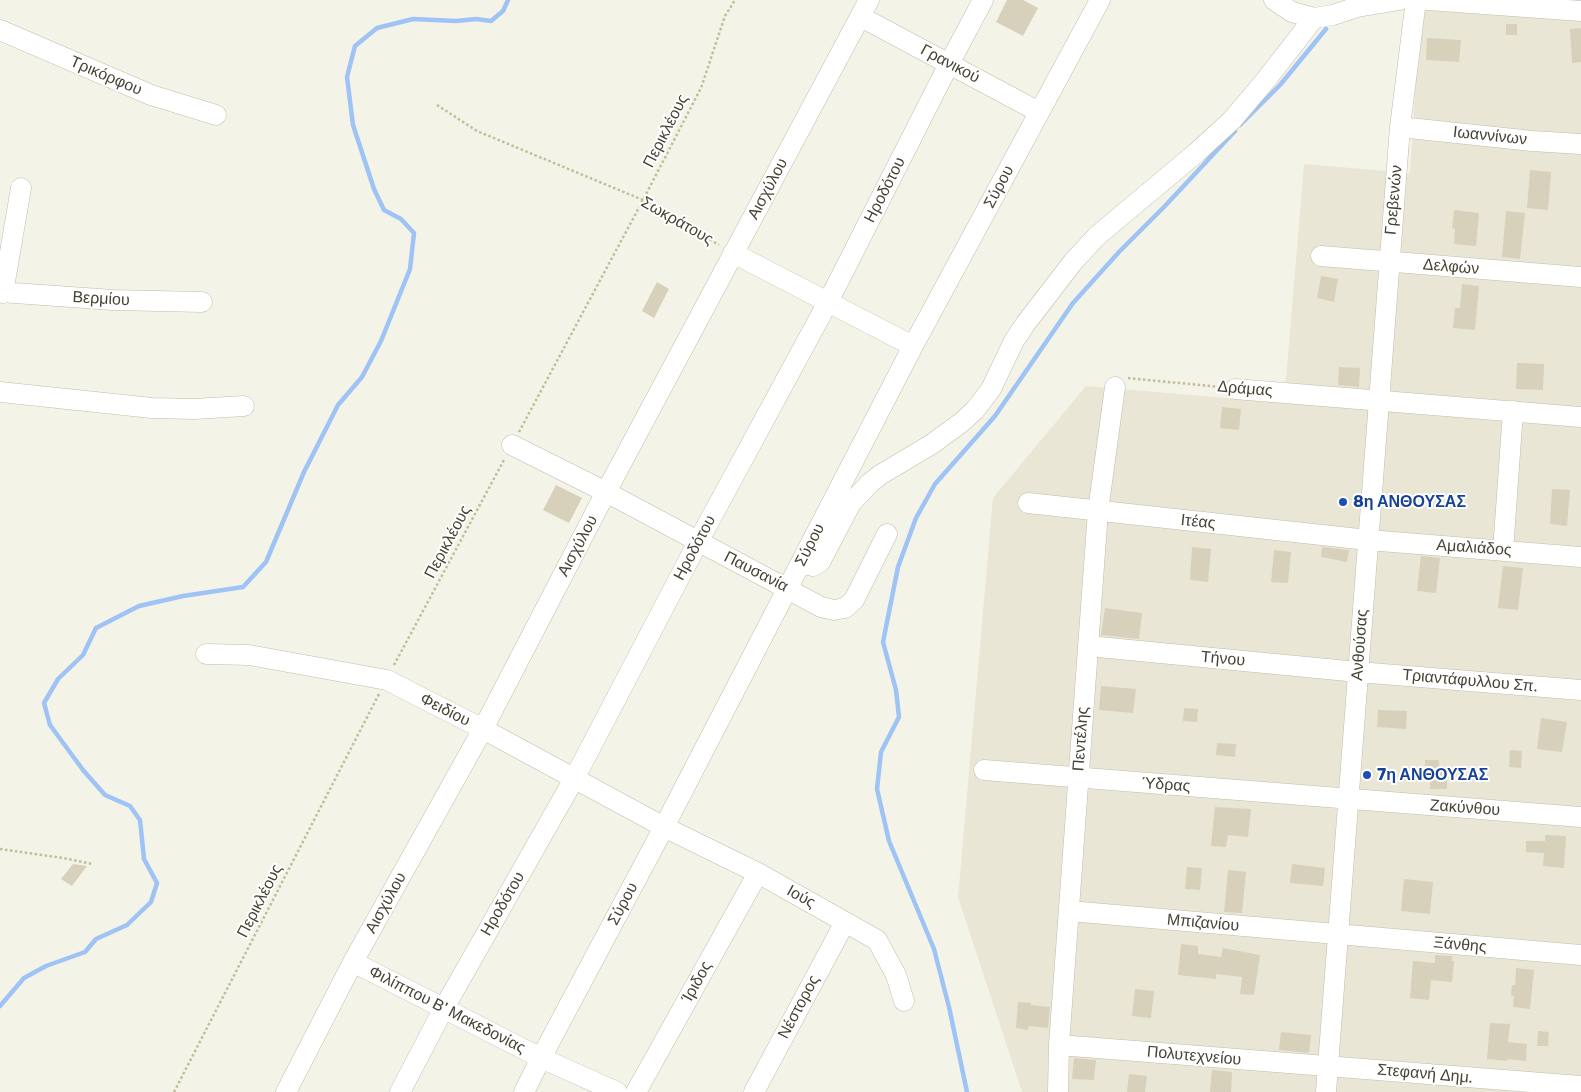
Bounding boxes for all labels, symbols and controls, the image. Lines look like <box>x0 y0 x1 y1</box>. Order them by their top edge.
street label: Γρανικού <box>917 40 983 88</box>
street label: Τρικόρφου <box>67 52 145 100</box>
street label: Περικλέους <box>639 91 693 171</box>
street label: Ιωαννίνων <box>1452 123 1528 149</box>
street label: Ηροδότου <box>860 154 910 226</box>
street label: Αισχύλου <box>744 155 792 223</box>
street label: Σύρου <box>980 162 1018 212</box>
street label: Γρεβενών <box>1381 164 1407 236</box>
street label: Σωκράτους <box>637 193 717 249</box>
street label: Δελφών <box>1422 255 1480 279</box>
street label: Βερμίου <box>72 288 130 310</box>
street label: Δράμας <box>1217 377 1273 401</box>
place label: 8η ΑΝΘΟΥΣΑΣ <box>1353 492 1466 512</box>
marker: 8η ΑΝΘΟΥΣΑΣ <box>1337 496 1349 508</box>
street label: Περικλέους <box>421 502 475 582</box>
street label: Ιτέας <box>1180 511 1216 533</box>
street label: Αισχύλου <box>554 512 602 580</box>
street label: Ηροδότου <box>670 512 720 584</box>
street label: Σύρου <box>791 520 829 570</box>
street label: Αμαλιάδος <box>1436 536 1512 560</box>
street label: Παυσανία <box>721 548 791 596</box>
street label: Ανθούσας <box>1348 609 1372 681</box>
street label: Τήνου <box>1200 648 1246 670</box>
street label: Τριαντάφυλλου Σπ. <box>1402 666 1538 696</box>
street label: Φειδίου <box>417 689 473 731</box>
street label: Πεντέλης <box>1069 706 1093 772</box>
place label: 7η ΑΝΘΟΥΣΑΣ <box>1377 765 1488 785</box>
marker: 7η ΑΝΘΟΥΣΑΣ <box>1361 769 1373 781</box>
street label: Ύδρας <box>1141 774 1191 796</box>
street label: Ζακύνθου <box>1429 796 1501 820</box>
street label: Περικλέους <box>233 861 287 941</box>
street label: Αισχύλου <box>361 869 411 937</box>
street label: Ηροδότου <box>477 869 529 939</box>
street label: Σύρου <box>604 879 642 929</box>
street label: Ιούς <box>783 881 819 913</box>
street label: Μπιζανίου <box>1166 910 1240 936</box>
street label: Ξάνθης <box>1433 933 1487 957</box>
street label: Ίριδος <box>678 958 716 1006</box>
street label: Φιλίππου Β' Μακεδονίας <box>365 962 529 1058</box>
street label: Νέστορος <box>774 972 824 1042</box>
street label: Πολυτεχνείου <box>1146 1042 1242 1070</box>
street label: Στεφανή Δημ. <box>1376 1060 1474 1088</box>

